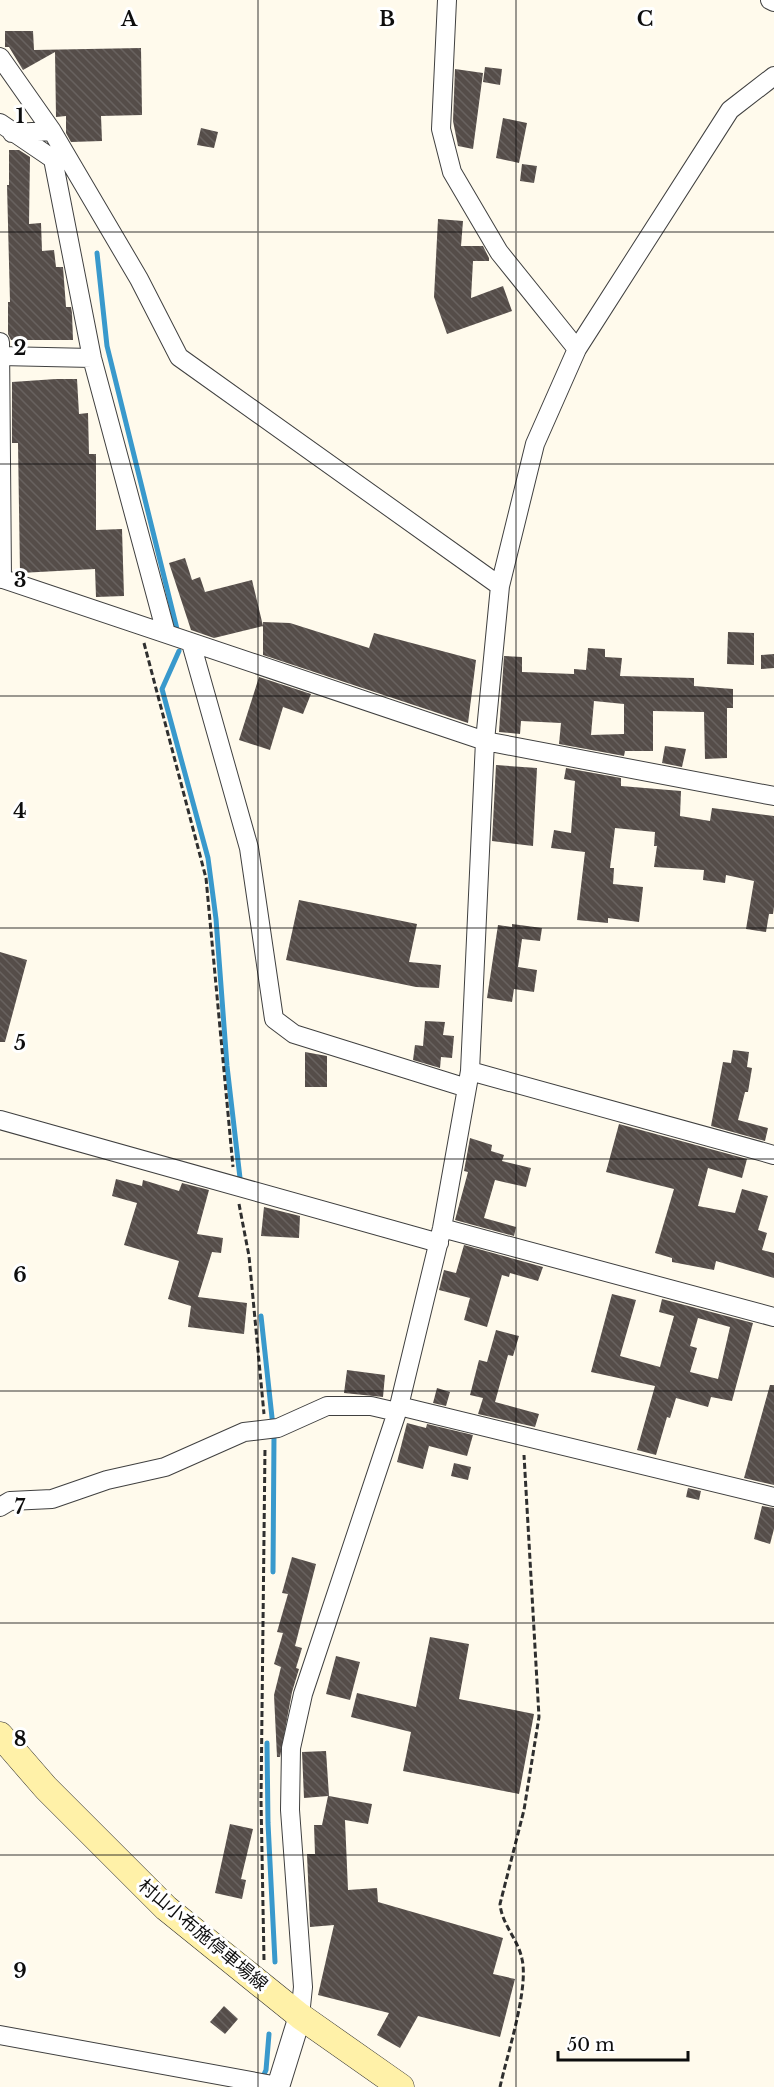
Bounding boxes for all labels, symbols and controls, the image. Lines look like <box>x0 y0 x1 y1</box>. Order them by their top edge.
text: A <box>120 7 138 31</box>
text: B <box>379 7 395 31</box>
text: C <box>637 7 653 31</box>
text: 1 <box>16 104 25 128</box>
text: 2 <box>13 336 27 360</box>
text: 3 <box>14 568 26 592</box>
text: 4 <box>13 799 27 823</box>
text: 5 <box>14 1031 26 1055</box>
text: 6 <box>13 1263 27 1287</box>
text: 7 <box>15 1495 26 1519</box>
text: 8 <box>14 1727 26 1751</box>
street label: 村山小布施停車場線 <box>134 1875 272 1995</box>
text: 9 <box>13 1959 27 1983</box>
scale bar <box>558 2024 688 2062</box>
text: 50 m <box>567 2034 615 2056</box>

